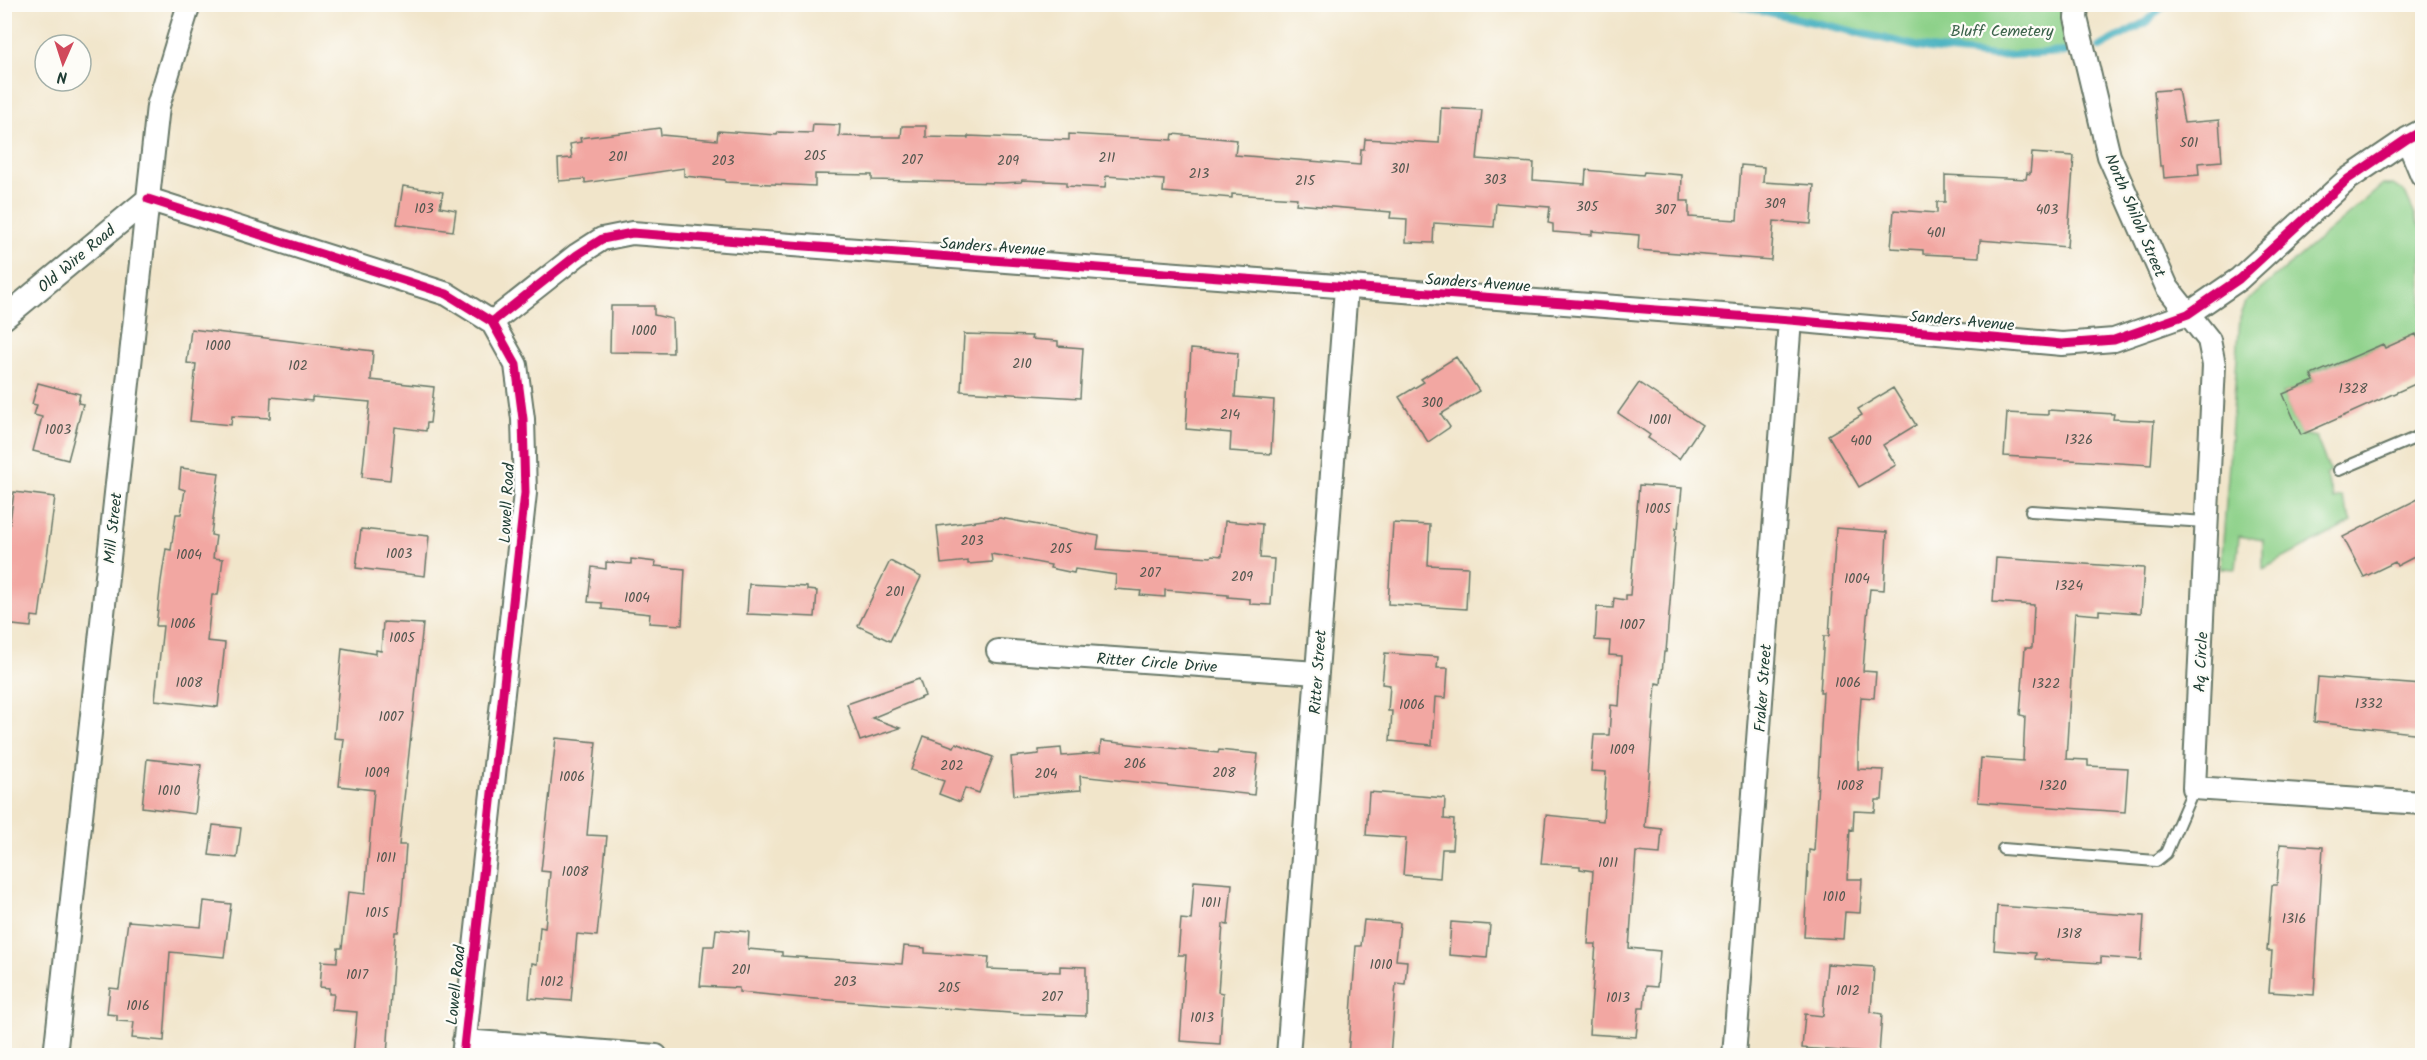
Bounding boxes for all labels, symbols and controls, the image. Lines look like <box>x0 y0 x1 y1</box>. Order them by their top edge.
park label: Bluff Cemetery <box>1950 19 2054 44</box>
north arrow <box>33 33 93 93</box>
text: N <box>57 64 68 89</box>
house number: 501 <box>2180 132 2198 154</box>
house number: 205 <box>804 145 828 167</box>
house number: 201 <box>608 146 628 168</box>
house number: 211 <box>1099 147 1115 169</box>
house number: 207 <box>901 149 923 171</box>
house number: 203 <box>711 150 735 172</box>
house number: 209 <box>997 150 1019 172</box>
street label: North Shiloh Street <box>2097 150 2172 282</box>
house number: 301 <box>1390 158 1410 180</box>
house number: 213 <box>1189 163 1209 185</box>
house number: 303 <box>1484 169 1507 191</box>
house number: 215 <box>1295 170 1316 192</box>
house number: 309 <box>1764 193 1786 215</box>
house number: 305 <box>1576 196 1600 218</box>
house number: 103 <box>414 198 434 220</box>
house number: 307 <box>1654 199 1676 221</box>
house number: 403 <box>2036 199 2058 221</box>
street label: Old Wire Road <box>32 218 122 299</box>
house number: 401 <box>1926 222 1946 244</box>
street label: Sanders Avenue <box>939 231 1046 264</box>
street label: Sanders Avenue <box>1424 267 1531 300</box>
street label: Sanders Avenue <box>1908 304 2015 339</box>
house number: 1000 <box>631 320 657 342</box>
house number: 1000 <box>205 335 231 357</box>
house number: 210 <box>1012 353 1032 375</box>
house number: 102 <box>288 355 308 377</box>
house number: 1328 <box>2339 378 2368 400</box>
house number: 300 <box>1421 392 1443 414</box>
house number: 214 <box>1220 404 1240 426</box>
house number: 1001 <box>1649 409 1671 431</box>
house number: 1003 <box>45 419 71 441</box>
house number: 1326 <box>2065 429 2093 451</box>
house number: 400 <box>1850 430 1872 452</box>
street label: Lowell Road <box>493 461 522 544</box>
street label: Mill Street <box>97 491 130 565</box>
house number: 1005 <box>1645 498 1672 520</box>
house number: 203 <box>960 530 984 552</box>
house number: 205 <box>1050 538 1074 560</box>
house number: 1003 <box>386 543 412 565</box>
house number: 1004 <box>176 544 202 566</box>
house number: 207 <box>1139 562 1161 584</box>
house number: 209 <box>1231 566 1253 588</box>
house number: 1004 <box>1844 568 1870 590</box>
house number: 1324 <box>2055 575 2083 597</box>
house number: 201 <box>885 581 905 603</box>
house number: 1004 <box>624 587 650 609</box>
house number: 1006 <box>170 613 196 635</box>
house number: 1007 <box>1620 614 1645 636</box>
house number: 1005 <box>389 627 416 649</box>
street label: Ritter Street <box>1303 628 1334 715</box>
street label: Aq Circle <box>2187 631 2216 693</box>
street label: Fraker Street <box>1748 642 1779 733</box>
street label: Ritter Circle Drive <box>1096 647 1218 680</box>
house number: 1008 <box>176 672 203 694</box>
house number: 1006 <box>1835 672 1861 694</box>
house number: 1322 <box>2032 673 2060 695</box>
house number: 1332 <box>2355 693 2383 715</box>
house number: 1006 <box>1399 694 1425 716</box>
house number: 1007 <box>379 706 404 728</box>
house number: 1009 <box>1609 739 1635 761</box>
house number: 206 <box>1124 753 1146 775</box>
house number: 202 <box>940 755 964 777</box>
house number: 1009 <box>364 762 390 784</box>
house number: 208 <box>1212 762 1236 784</box>
house number: 204 <box>1035 763 1058 785</box>
house number: 1006 <box>559 766 585 788</box>
house number: 1008 <box>1837 775 1864 797</box>
house number: 1320 <box>2039 775 2067 797</box>
house number: 1010 <box>158 780 180 802</box>
house number: 1011 <box>376 847 396 869</box>
house number: 1011 <box>1598 852 1618 874</box>
house number: 1008 <box>562 861 589 883</box>
house number: 1010 <box>1823 886 1845 908</box>
house number: 1011 <box>1201 892 1221 914</box>
house number: 1015 <box>365 902 390 924</box>
house number: 1316 <box>2282 908 2306 930</box>
house number: 1318 <box>2056 923 2082 945</box>
street label: Lowell Road <box>440 943 473 1026</box>
house number: 1010 <box>1370 954 1392 976</box>
house number: 201 <box>731 959 751 981</box>
house number: 1017 <box>346 964 369 986</box>
house number: 1012 <box>540 971 564 993</box>
house number: 203 <box>833 971 857 993</box>
house number: 205 <box>938 977 962 999</box>
house number: 1012 <box>1836 980 1860 1002</box>
house number: 207 <box>1041 986 1063 1008</box>
house number: 1013 <box>1606 987 1630 1009</box>
house number: 1016 <box>126 995 150 1017</box>
house number: 1013 <box>1190 1007 1214 1029</box>

